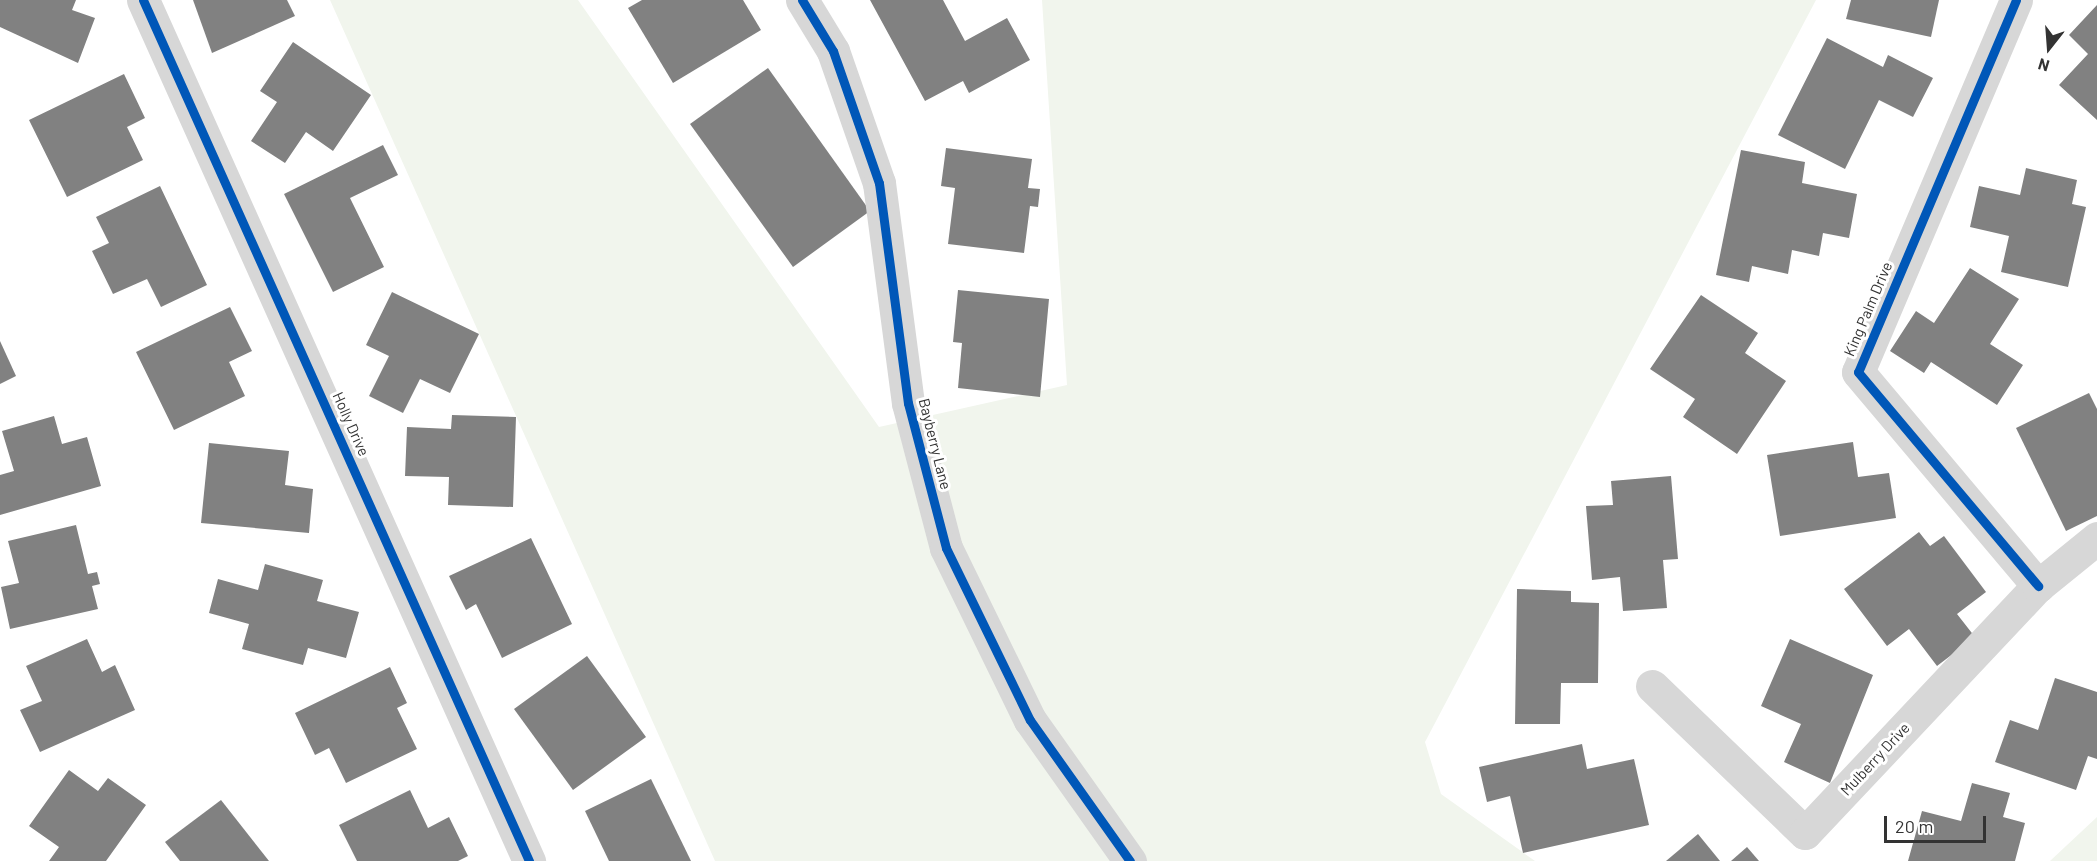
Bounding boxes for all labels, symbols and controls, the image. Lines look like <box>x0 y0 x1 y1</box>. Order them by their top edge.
north arrow <box>2019 18 2079 78</box>
text: N <box>2036 55 2051 76</box>
street label: King Palm Drive <box>1840 259 1896 359</box>
street label: Holly Drive <box>329 389 373 459</box>
street label: Bayberry Lane <box>915 397 955 491</box>
street label: Mulberry Drive <box>1837 719 1913 799</box>
scale bar <box>1887 804 1989 842</box>
text: 20 m <box>1895 815 1933 837</box>

